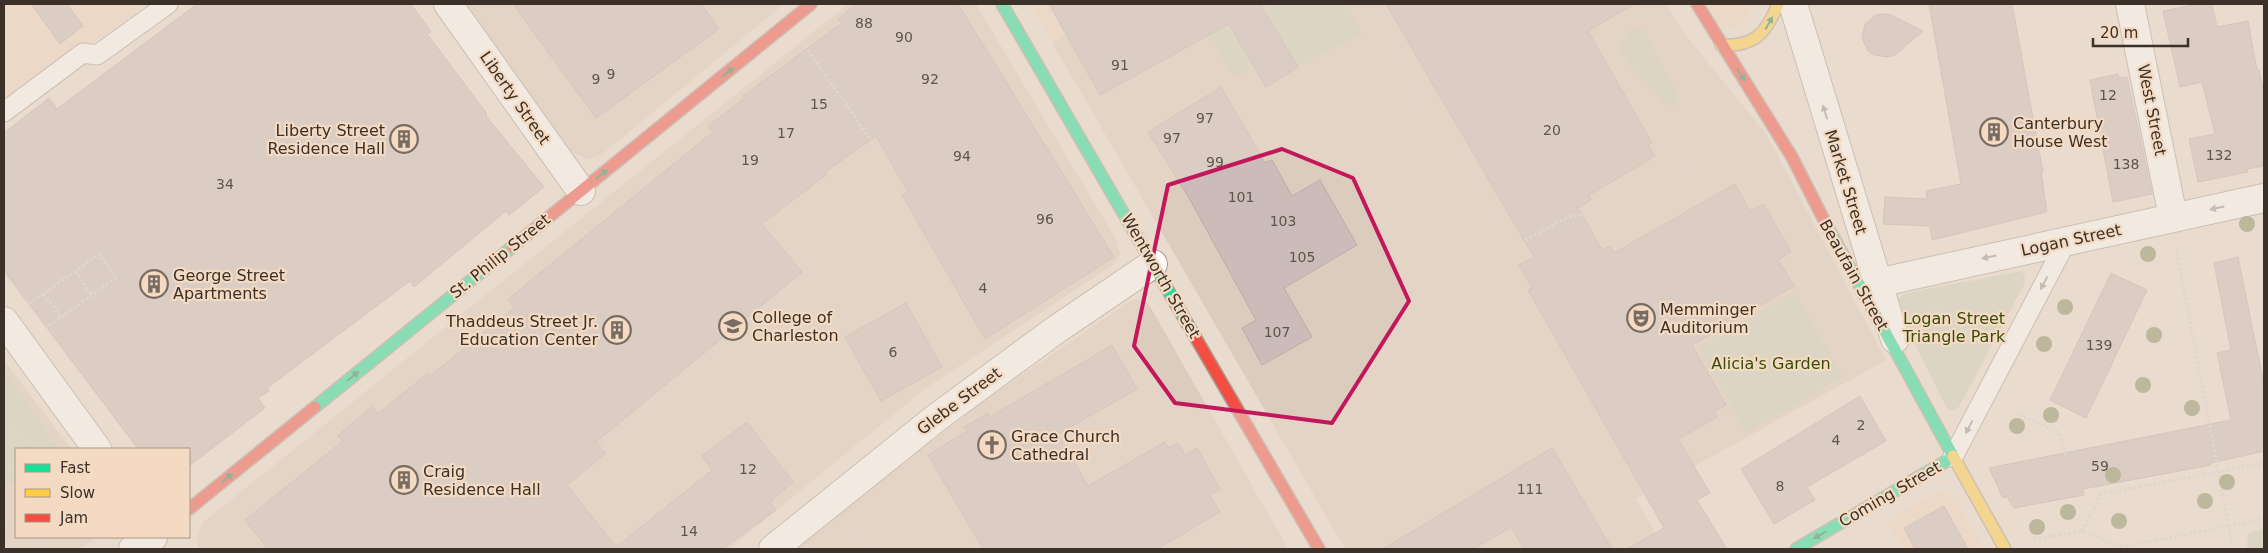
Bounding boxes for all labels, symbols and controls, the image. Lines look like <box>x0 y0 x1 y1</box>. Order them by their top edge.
house number: 88 <box>855 15 873 31</box>
scale bar <box>2093 15 2188 47</box>
one-way arrow <box>1764 17 1773 30</box>
text: 20 m <box>2100 24 2138 42</box>
house number: 90 <box>895 29 913 45</box>
street label: Liberty Street <box>476 48 554 148</box>
house number: 91 <box>1111 57 1129 73</box>
street label: West Street <box>2134 63 2170 157</box>
house number: 9 <box>607 66 615 82</box>
one-way arrow <box>721 66 734 77</box>
one-way arrow <box>1736 68 1746 82</box>
house number: 9 <box>592 71 600 87</box>
house number: 92 <box>921 71 939 87</box>
house number: 12 <box>2099 87 2117 103</box>
house number: 15 <box>810 96 828 112</box>
one-way arrow <box>1821 104 1829 119</box>
house number: 97 <box>1196 110 1214 126</box>
place label: Canterbury House West <box>2013 114 2108 151</box>
building icon: Canterbury House West <box>1979 117 2009 147</box>
place label: Liberty Street Residence Hall <box>267 121 385 158</box>
house number: 20 <box>1543 122 1561 138</box>
building icon: Liberty Street Residence Hall <box>389 124 419 154</box>
house number: 17 <box>777 125 795 141</box>
street label: Market Street <box>1821 127 1871 237</box>
house number: 97 <box>1163 130 1181 146</box>
house number: 132 <box>2206 147 2232 163</box>
house number: 94 <box>953 148 971 164</box>
house number: 19 <box>741 152 759 168</box>
house number: 99 <box>1206 154 1224 170</box>
house number: 138 <box>2113 156 2139 172</box>
one-way arrow <box>595 169 608 180</box>
house number: 34 <box>216 176 234 192</box>
house number: 101 <box>1228 189 1254 205</box>
one-way arrow <box>2209 204 2224 212</box>
street label: St. Philip Street <box>446 210 554 302</box>
street label: Wentworth Street <box>1118 210 1204 342</box>
house number: 96 <box>1036 211 1054 227</box>
house number: 103 <box>1270 213 1296 229</box>
street label: Beaufain Street <box>1816 216 1892 334</box>
street label: Logan Street <box>2019 220 2123 260</box>
house number: 105 <box>1289 249 1315 265</box>
one-way arrow <box>1982 253 1997 261</box>
place label: George Street Apartments <box>173 266 285 303</box>
building icon: George Street Apartments <box>139 269 169 299</box>
one-way arrow <box>2040 277 2049 290</box>
house number: 4 <box>979 280 988 296</box>
place label: Memminger Auditorium <box>1660 300 1756 337</box>
theatre icon: Memminger Auditorium <box>1626 303 1656 333</box>
place label: College of Charleston <box>752 308 839 345</box>
park label: Logan Street Triangle Park <box>1902 309 2006 346</box>
school or university icon: College of Charleston <box>718 311 748 341</box>
place label: Thaddeus Street Jr. Education Center <box>445 312 598 349</box>
building icon: Thaddeus Street Jr. Education Center <box>602 315 632 345</box>
house number: 107 <box>1264 324 1290 340</box>
house number: 139 <box>2086 337 2112 353</box>
house number: 6 <box>889 344 898 360</box>
park label: Alicia's Garden <box>1711 354 1831 373</box>
street label: Glebe Street <box>913 363 1005 439</box>
one-way arrow <box>346 370 359 381</box>
house number: 2 <box>1857 417 1865 433</box>
one-way arrow <box>1965 420 1973 434</box>
place label: Grace Church Cathedral <box>1011 427 1120 464</box>
church icon: Grace Church Cathedral <box>977 430 1007 460</box>
house number: 4 <box>1832 432 1841 448</box>
legend <box>15 448 190 538</box>
street label: Coming Street <box>1835 457 1945 531</box>
house number: 59 <box>2091 458 2109 474</box>
text: Fast <box>60 459 90 477</box>
house number: 12 <box>739 461 757 477</box>
place label: Craig Residence Hall <box>423 462 541 499</box>
building icon: Craig Residence Hall <box>389 465 419 495</box>
one-way arrow <box>220 472 232 484</box>
house number: 8 <box>1776 478 1784 494</box>
house number: 111 <box>1517 481 1543 497</box>
text: Slow <box>60 484 95 502</box>
text: Jam <box>59 509 88 527</box>
house number: 14 <box>680 523 698 539</box>
one-way arrow <box>1813 531 1828 539</box>

